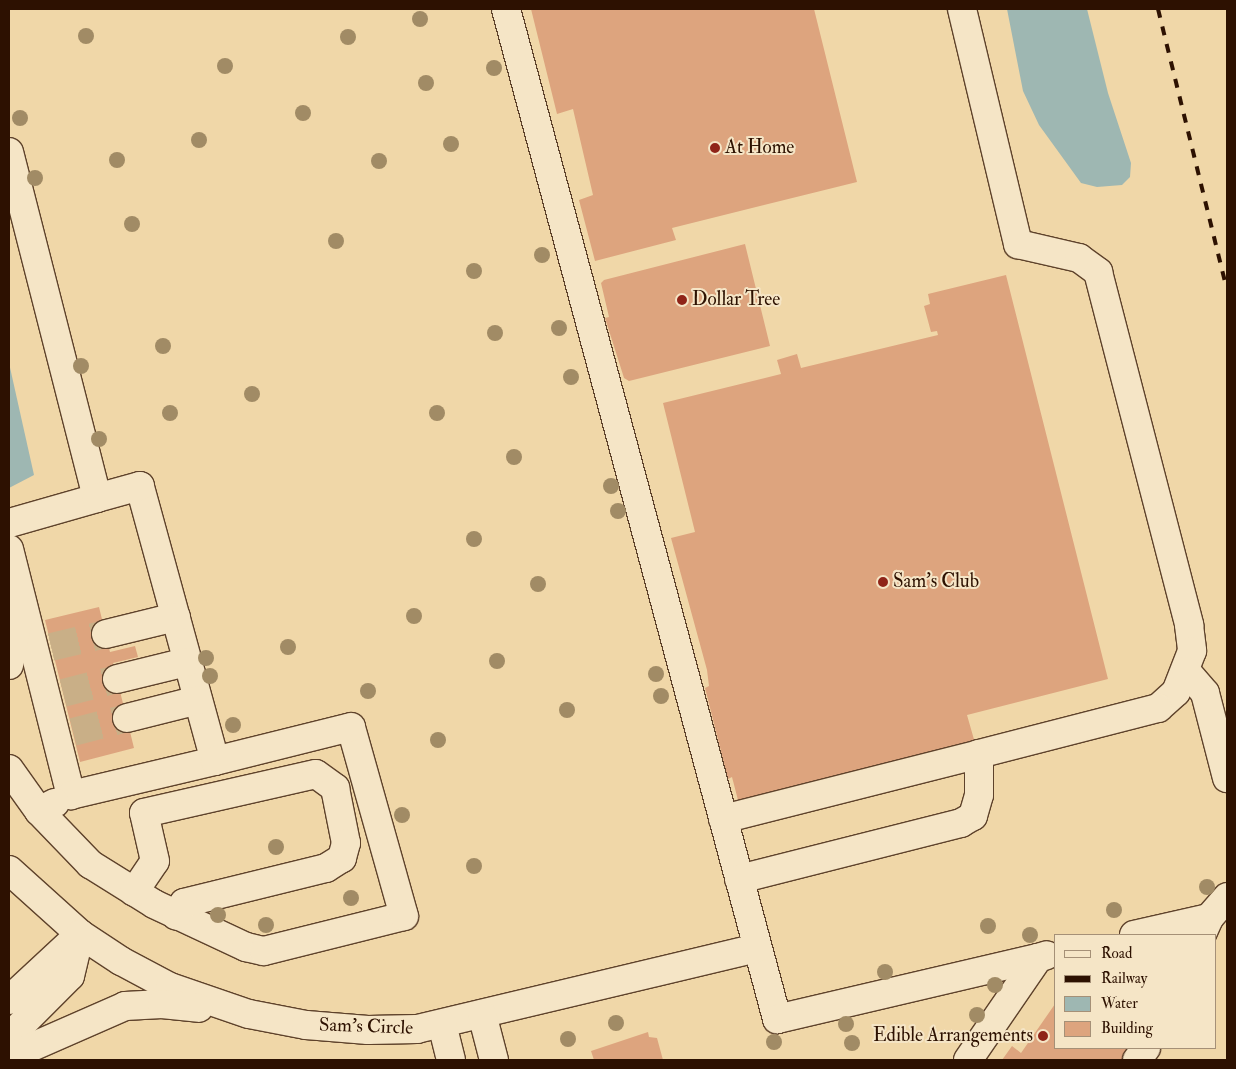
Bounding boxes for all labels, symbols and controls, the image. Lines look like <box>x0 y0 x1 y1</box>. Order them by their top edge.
place label: At Home <box>725 137 794 159</box>
marker: At Home <box>709 142 721 154</box>
place label: Dollar Tree <box>692 289 780 311</box>
marker: Dollar Tree <box>676 294 688 306</box>
place label: Sam's Club <box>893 571 979 593</box>
marker: Sam's Club <box>877 576 889 588</box>
legend <box>1054 934 1216 1049</box>
text: Road <box>1101 944 1132 963</box>
text: Railway <box>1101 969 1147 988</box>
text: Water <box>1101 994 1138 1013</box>
street label: Sam's Circle <box>318 1014 414 1040</box>
text: Building <box>1101 1019 1153 1038</box>
place label: Edible Arrangements <box>873 1025 1033 1047</box>
marker: Edible Arrangements <box>1037 1030 1049 1042</box>

